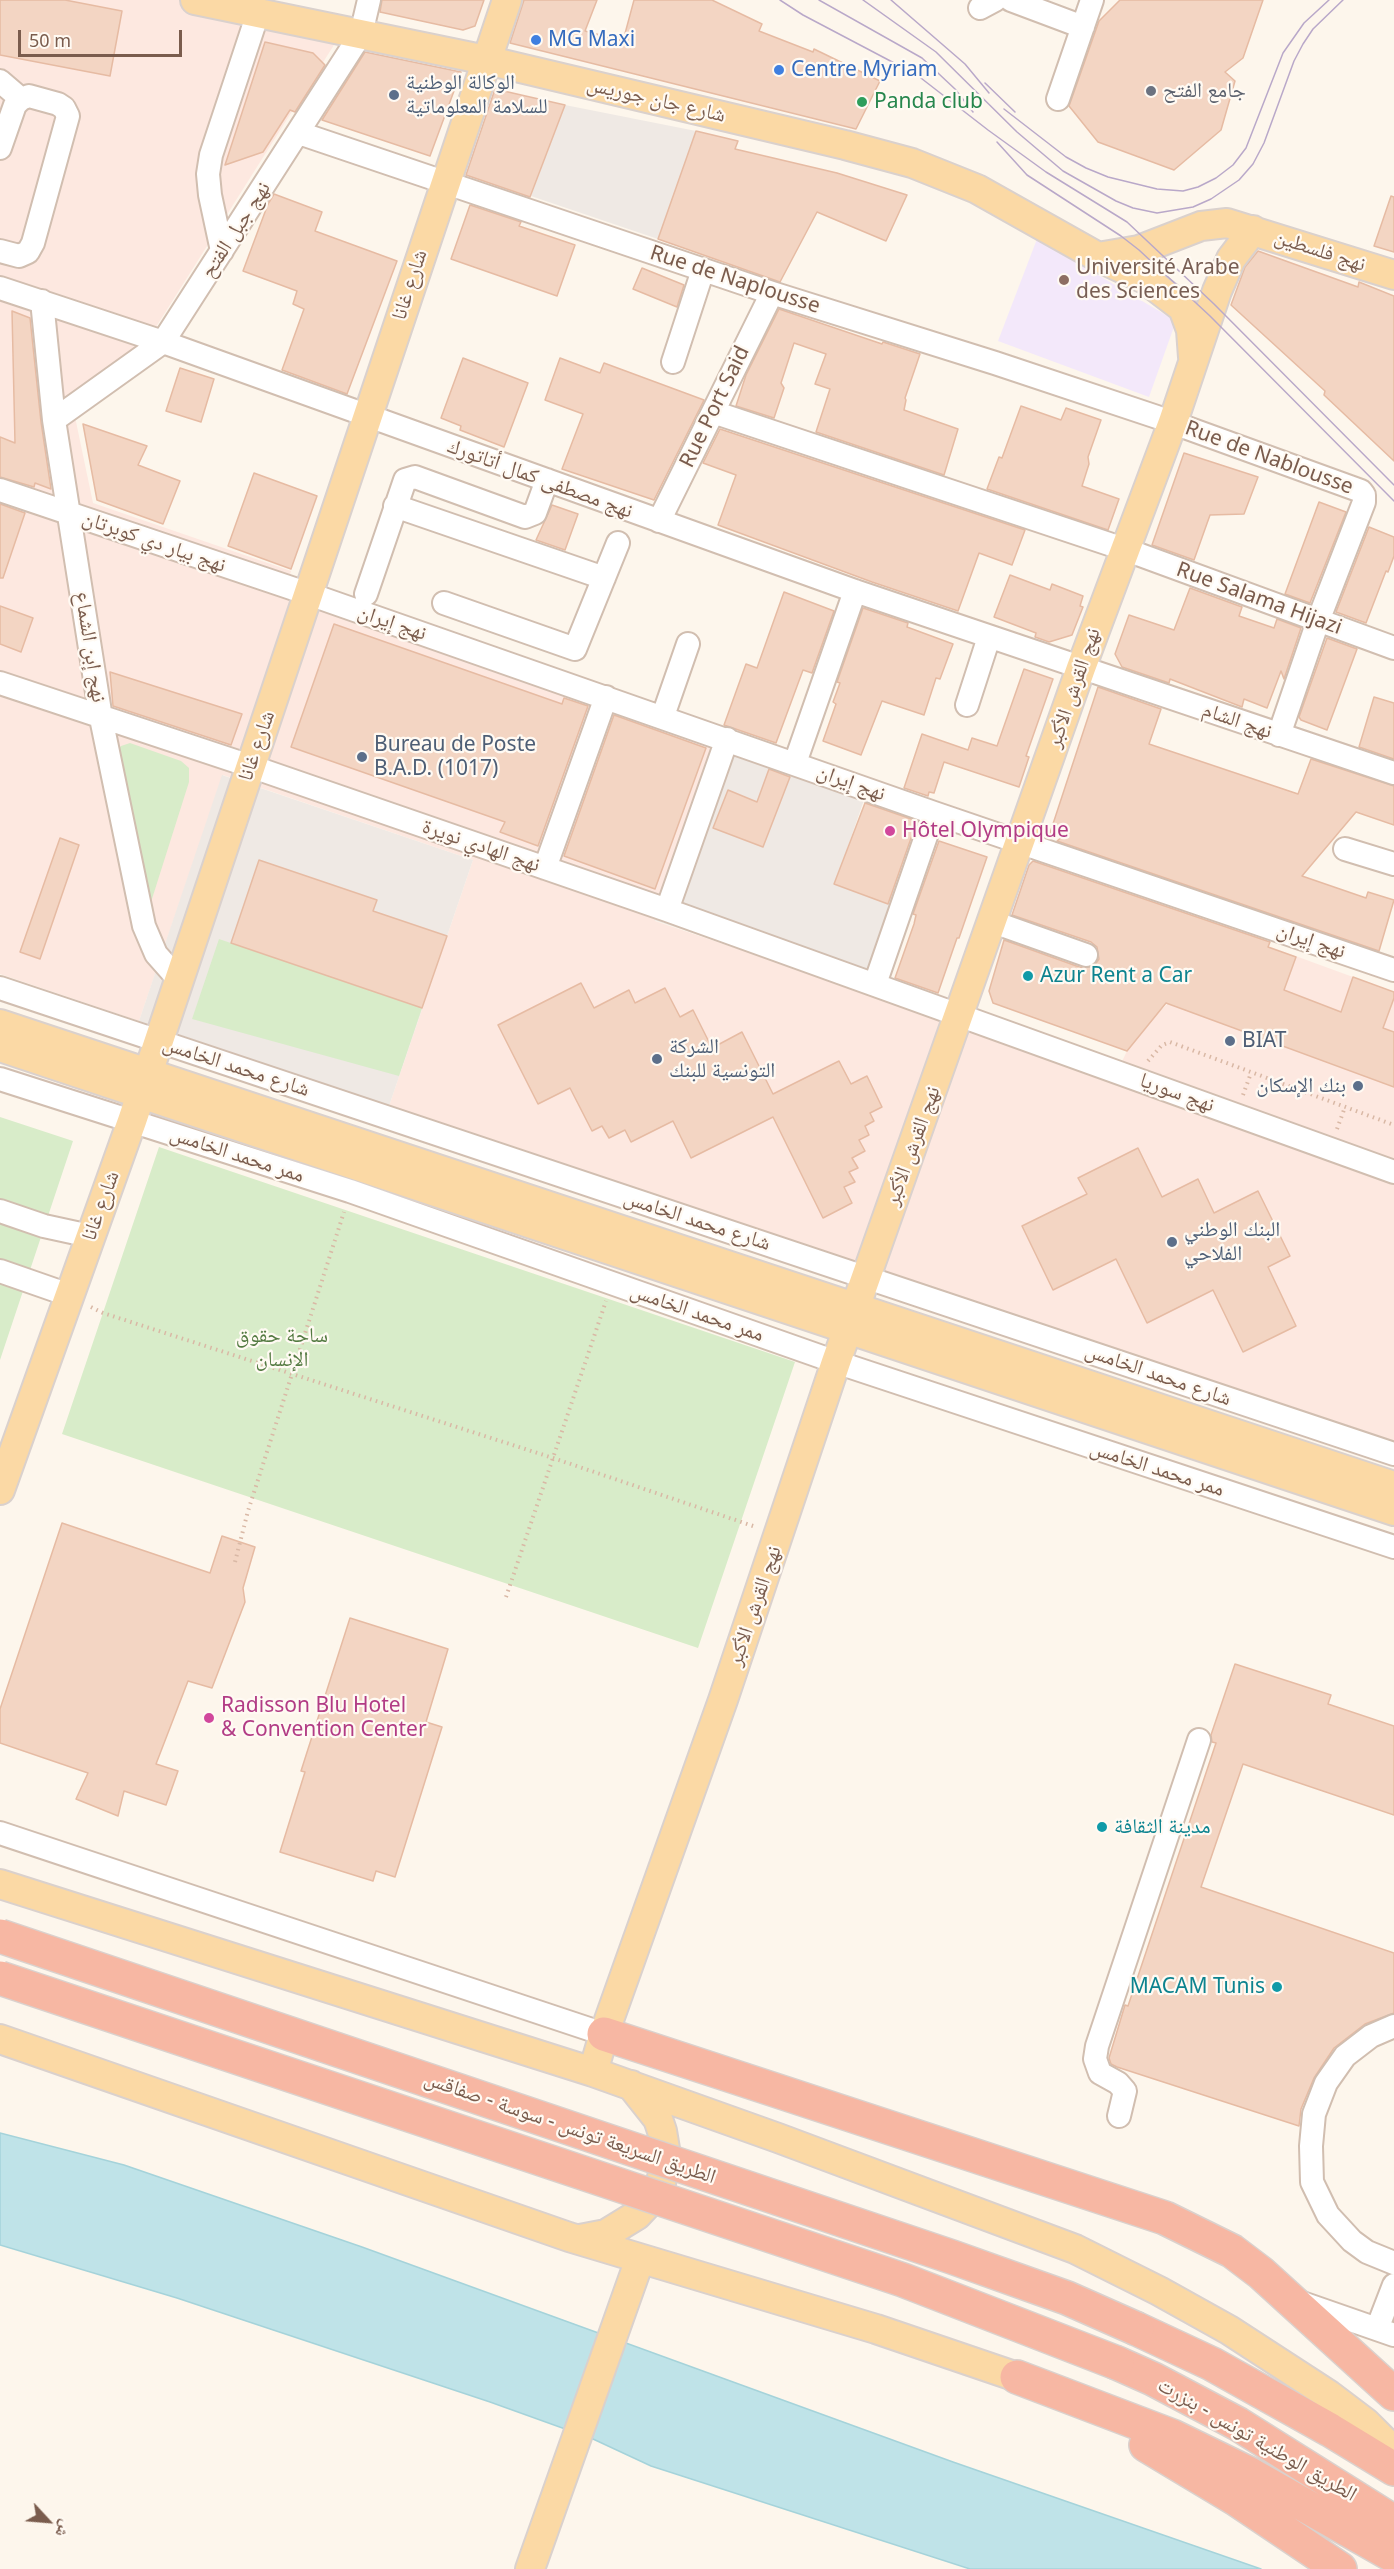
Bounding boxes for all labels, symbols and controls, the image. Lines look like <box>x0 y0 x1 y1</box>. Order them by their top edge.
scale bar <box>21 18 184 56</box>
place label: MG Maxi <box>548 27 635 53</box>
text: 50 m <box>29 28 71 52</box>
marker: MG Maxi <box>529 33 543 47</box>
place label: Centre Myriam <box>791 57 937 83</box>
marker: Centre Myriam <box>772 63 786 77</box>
place label: الوكالة الوطنية للسلامة المعلوماتية <box>406 70 548 120</box>
street label: شارع جان جوريس <box>584 72 728 128</box>
place label: جامع الفتح <box>1163 78 1246 104</box>
marker: جامع الفتح <box>1144 84 1158 98</box>
marker: الوكالة الوطنية للسلامة المعلوماتية <box>387 88 401 102</box>
place label: Panda club <box>874 89 983 115</box>
marker: Panda club <box>855 95 869 109</box>
street label: نهج جبل الفتح <box>196 177 276 283</box>
street label: نهج فلسطين <box>1271 224 1369 278</box>
street label: Rue de Naplousse <box>647 241 823 319</box>
street label: شارع غانا <box>387 247 433 323</box>
place label: Université Arabe des Sciences <box>1076 255 1240 305</box>
marker: Université Arabe des Sciences <box>1057 273 1071 287</box>
street label: Rue Port Said <box>675 342 755 472</box>
street label: Rue de Nablousse <box>1181 416 1357 500</box>
street label: نهج مصطفى كمال أتاتورك <box>444 434 636 524</box>
street label: نهج بيار دي كوبرتان <box>79 506 229 578</box>
street label: Rue Salama Hijazi <box>1173 557 1345 641</box>
street label: نهج إبن الشماع <box>69 590 111 704</box>
street label: نهج إيران <box>354 599 430 647</box>
street label: نهج القرش الأكبر <box>1042 625 1106 751</box>
street label: نهج الشام <box>1199 697 1275 745</box>
street label: شارع غانا <box>233 708 281 784</box>
place label: Bureau de Poste B.A.D. (1017) <box>374 732 536 782</box>
marker: Bureau de Poste B.A.D. (1017) <box>355 750 369 764</box>
street label: نهج إيران <box>813 759 889 807</box>
street label: نهج الهادي نويرة <box>419 814 543 878</box>
place label: Hôtel Olympique <box>902 818 1069 844</box>
marker: Hôtel Olympique <box>883 824 897 838</box>
street label: نهج إيران <box>1273 917 1349 965</box>
place label: Azur Rent a Car <box>1040 963 1192 989</box>
marker: Azur Rent a Car <box>1021 969 1035 983</box>
place label: BIAT <box>1242 1028 1286 1054</box>
street label: شارع محمد الخامس <box>159 1031 313 1103</box>
place label: الشركة التونسية للبنك <box>669 1034 775 1084</box>
marker: BIAT <box>1223 1034 1237 1048</box>
marker: الشركة التونسية للبنك <box>650 1052 664 1066</box>
street label: نهج سوريا <box>1136 1068 1218 1118</box>
place label: بنك الإسكان <box>1256 1073 1346 1099</box>
marker: بنك الإسكان <box>1351 1079 1365 1093</box>
street label: نهج القرش الأكبر <box>880 1083 946 1209</box>
street label: ممر محمد الخامس <box>167 1121 307 1189</box>
street label: شارع غانا <box>77 1168 125 1244</box>
street label: شارع محمد الخامس <box>620 1185 774 1257</box>
place label: البنك الوطني الفلاحي <box>1184 1217 1280 1267</box>
marker: البنك الوطني الفلاحي <box>1165 1235 1179 1249</box>
street label: ممر محمد الخامس <box>627 1278 767 1348</box>
park label: ساحة حقوق الإنسان <box>236 1323 328 1373</box>
street label: شارع محمد الخامس <box>1082 1338 1234 1412</box>
street label: ممر محمد الخامس <box>1087 1435 1227 1503</box>
street label: نهج القرش الأكبر <box>723 1543 787 1669</box>
place label: Radisson Blu Hotel & Convention Center <box>221 1693 427 1743</box>
marker: Radisson Blu Hotel & Convention Center <box>202 1711 216 1725</box>
place label: مدينة الثقافة <box>1114 1814 1211 1840</box>
marker: مدينة الثقافة <box>1095 1820 1109 1834</box>
place label: MACAM Tunis <box>1130 1974 1265 2000</box>
marker: MACAM Tunis <box>1270 1980 1284 1994</box>
street label: الطريق السريعة تونس - سوسة - صفاقس <box>421 2066 719 2190</box>
street label: الطريق الوطنية تونس - بنزرت <box>1153 2373 1361 2507</box>
north arrow <box>18 2491 78 2551</box>
text: ش <box>51 2516 78 2541</box>

